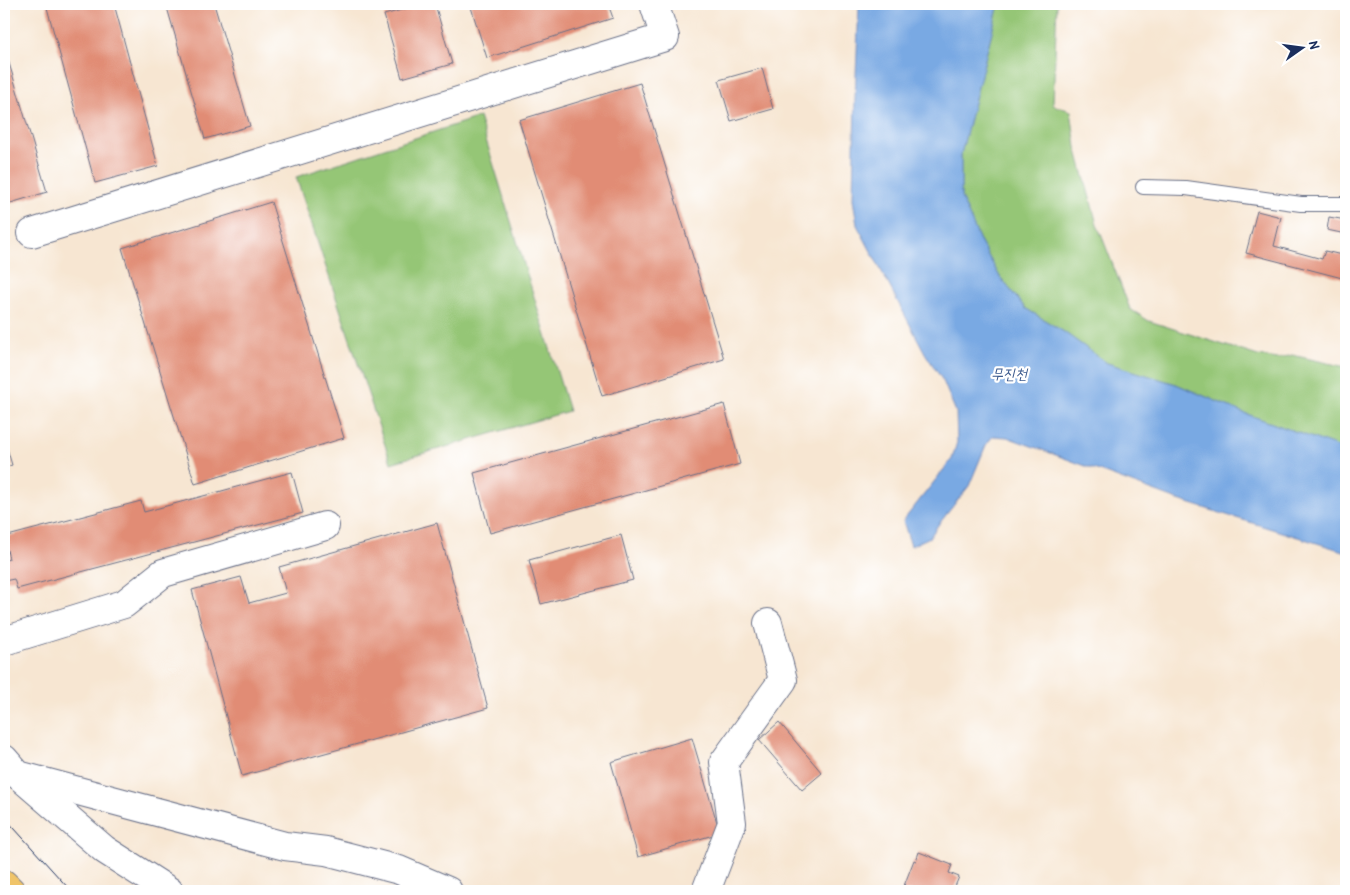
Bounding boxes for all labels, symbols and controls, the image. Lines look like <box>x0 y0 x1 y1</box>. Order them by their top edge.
north arrow <box>1278 22 1328 72</box>
text: N <box>1305 39 1325 51</box>
water label: 무진천 <box>991 363 1029 384</box>

